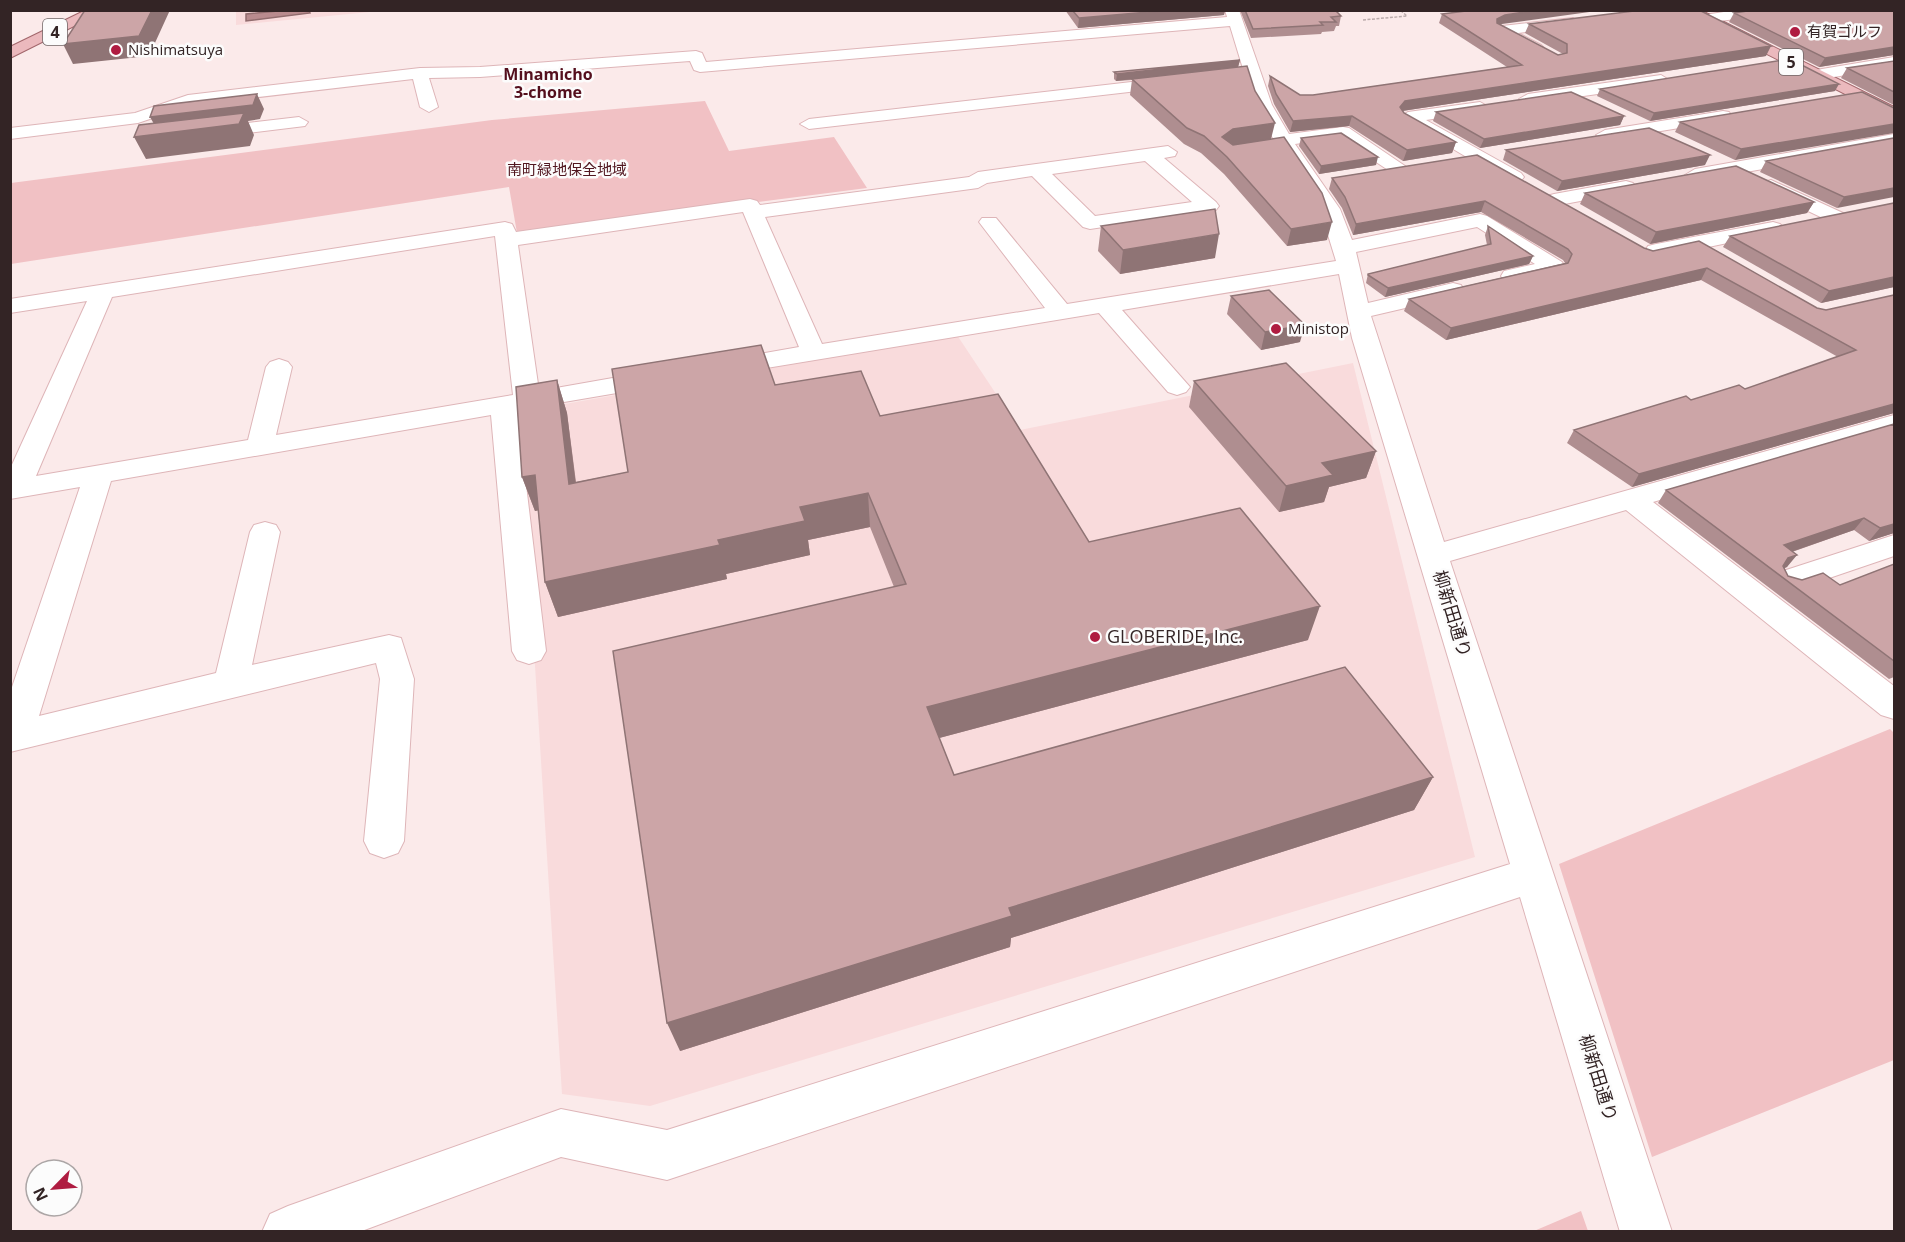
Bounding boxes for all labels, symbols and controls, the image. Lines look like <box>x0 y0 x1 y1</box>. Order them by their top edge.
road number: 4 <box>43 19 67 45</box>
place label: 有賀ゴルフ <box>1807 21 1882 41</box>
marker: 有賀ゴルフ <box>1788 25 1802 39</box>
place label: Nishimatsuya <box>128 39 223 59</box>
marker: Nishimatsuya <box>109 43 123 57</box>
road number: 5 <box>1779 49 1803 75</box>
district label: Minamicho 3-chome <box>503 63 593 103</box>
park label: 南町緑地保全地域 <box>507 159 627 179</box>
place label: Ministop <box>1288 318 1349 338</box>
marker: Ministop <box>1269 322 1283 336</box>
street label: 柳新田通り <box>1428 567 1478 660</box>
place label: GLOBERIDE, Inc. <box>1107 624 1243 648</box>
marker: GLOBERIDE, Inc. <box>1088 630 1102 644</box>
street label: 柳新田通り <box>1574 1031 1624 1124</box>
north arrow <box>24 1158 84 1218</box>
text: N <box>28 1184 53 1205</box>

